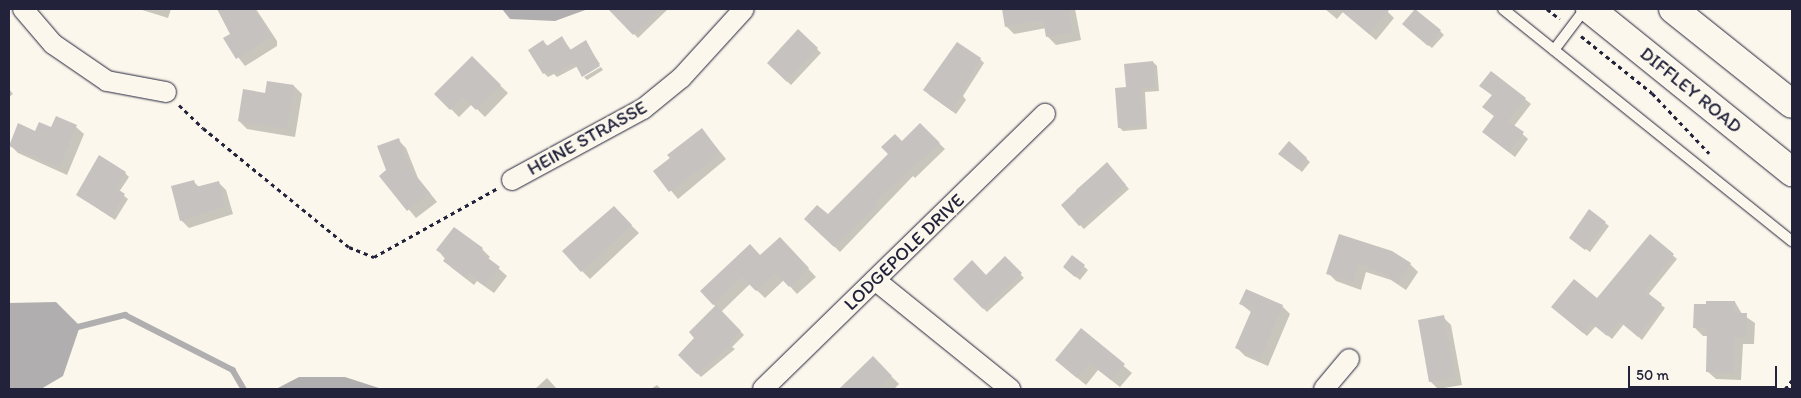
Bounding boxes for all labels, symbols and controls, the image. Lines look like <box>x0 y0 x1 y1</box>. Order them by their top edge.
street label: DIFFLEY ROAD <box>1636 42 1746 138</box>
street label: HEINE STRASSE <box>523 96 651 180</box>
street label: LODGEPOLE DRIVE <box>838 188 970 316</box>
scale bar <box>1631 356 1780 388</box>
text: 50 m <box>1636 366 1669 384</box>

